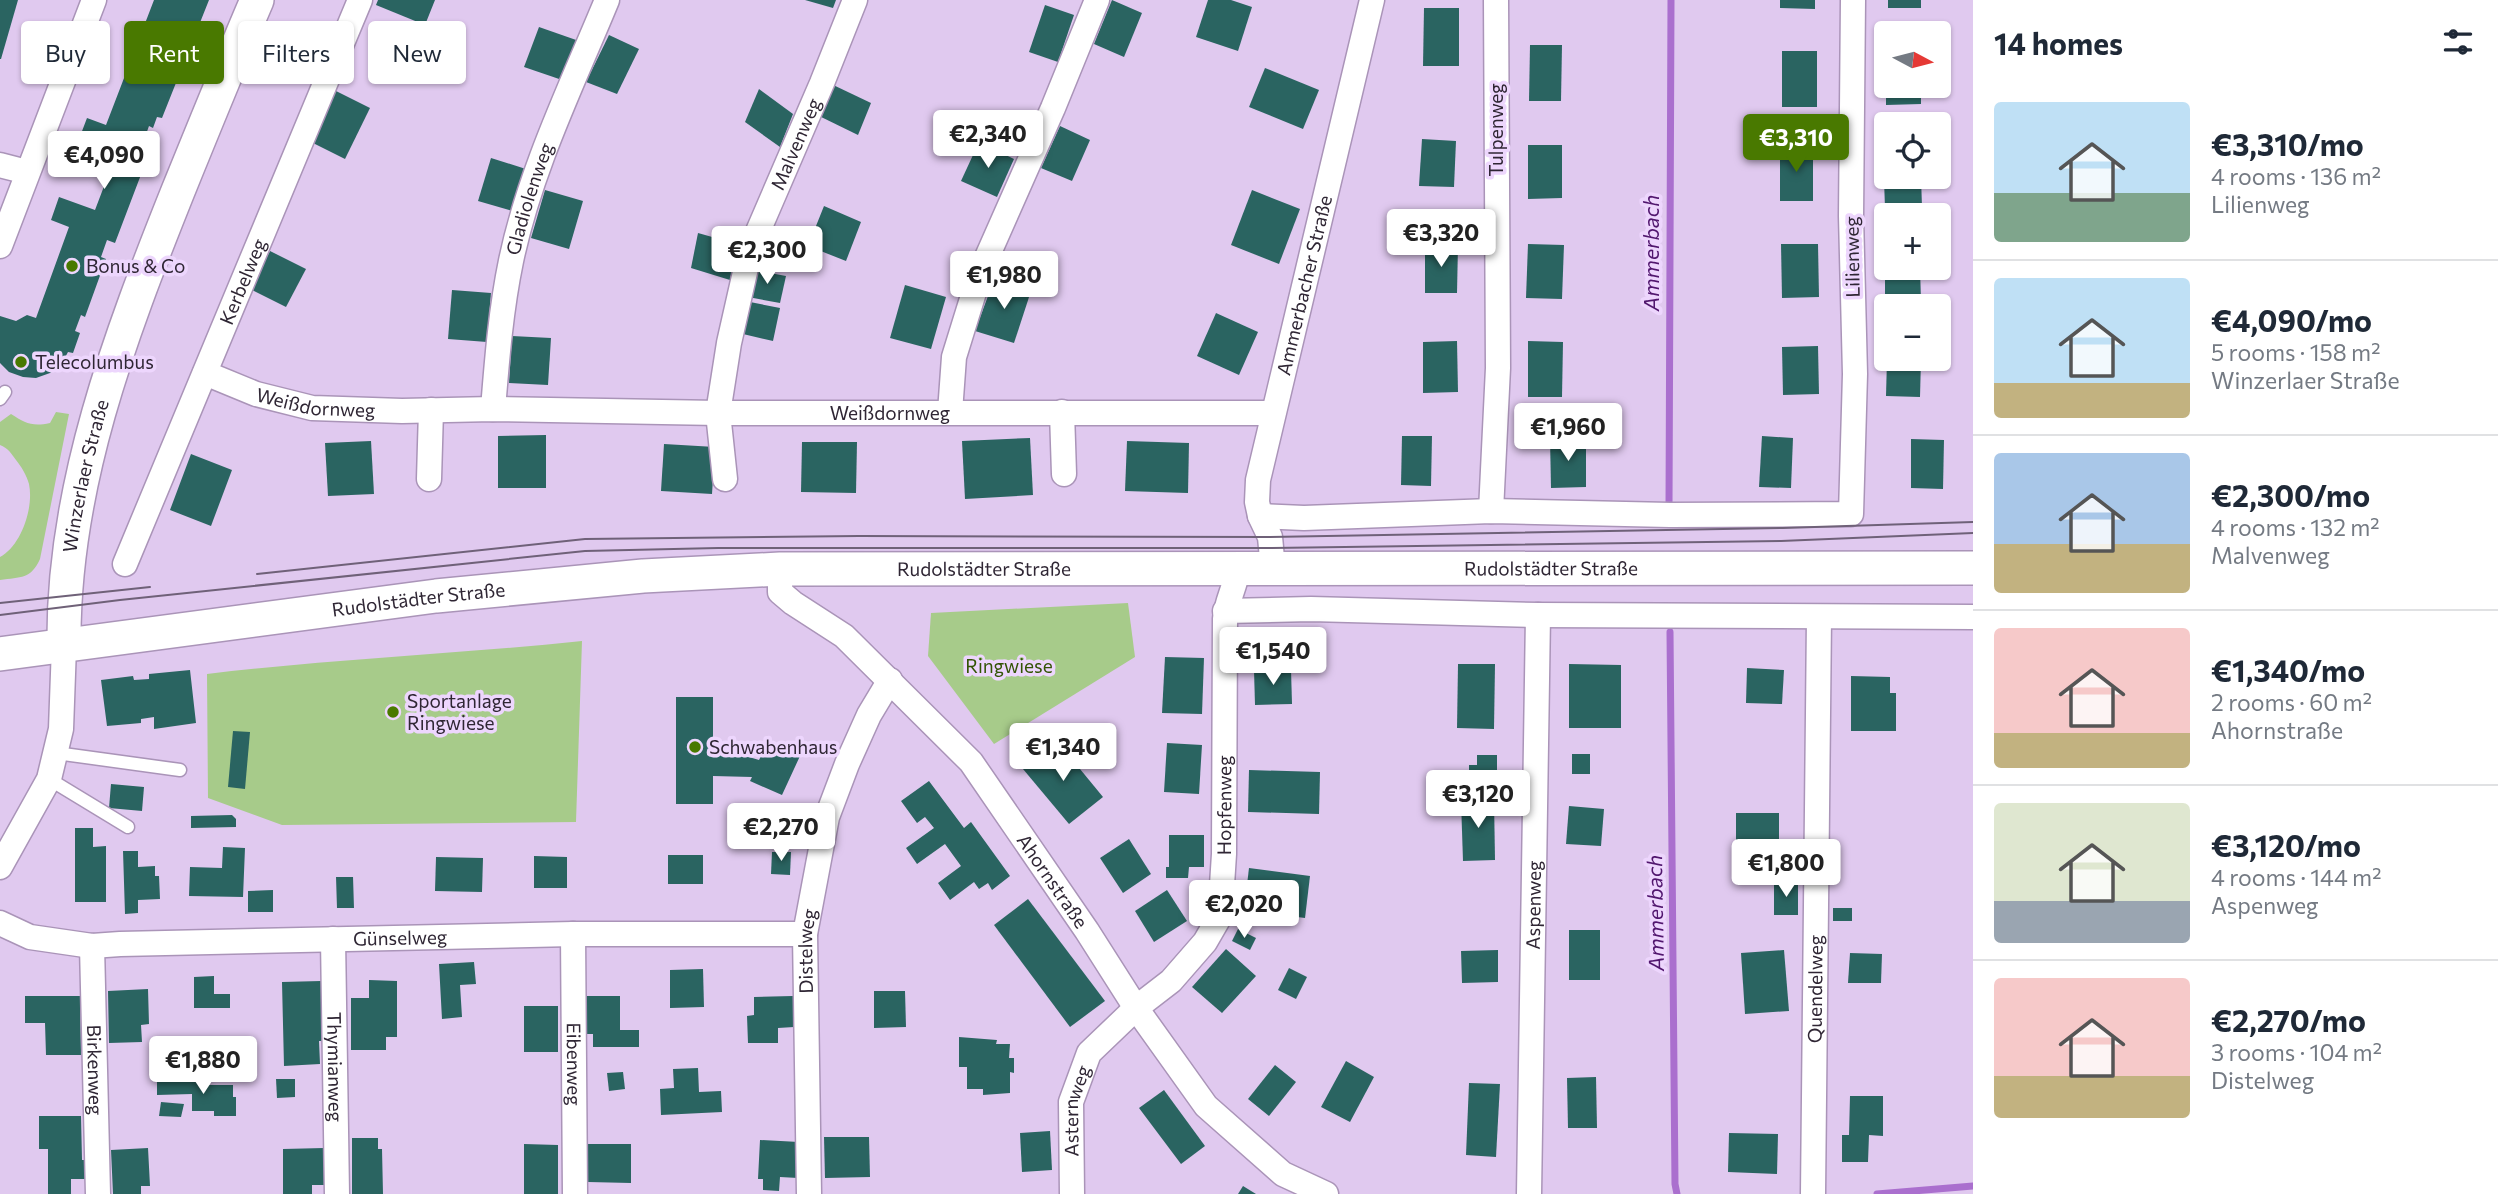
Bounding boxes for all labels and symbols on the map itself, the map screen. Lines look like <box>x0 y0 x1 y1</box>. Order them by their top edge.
north arrow <box>1874 21 1951 98</box>
street label: Tulpenweg <box>1484 83 1507 177</box>
street label: Malvenweg <box>765 94 825 193</box>
pin: €2,340 <box>931 110 1045 170</box>
pin: €3,310 <box>1739 114 1853 174</box>
pin: €4,090 <box>47 132 161 191</box>
street label: Gladiolenweg <box>501 139 557 257</box>
street label: Ammerbacher Straße <box>1271 193 1336 377</box>
water label: Ammerbach <box>1638 195 1663 312</box>
pin: €3,320 <box>1384 210 1498 269</box>
street label: Lilienweg <box>1839 216 1864 298</box>
pin: €2,300 <box>710 226 824 286</box>
street label: Kerbelweg <box>214 235 270 328</box>
pin: €1,980 <box>947 252 1061 311</box>
place label: Bonus & Co <box>86 254 185 277</box>
marker: Bonus & Co <box>64 258 80 274</box>
place label: Telecolumbus <box>35 350 154 373</box>
marker: Telecolumbus <box>13 354 29 370</box>
street label: Weißdornweg <box>254 383 376 421</box>
street label: Winzerlaer Straße <box>58 397 113 554</box>
street label: Weißdornweg <box>830 401 950 424</box>
pin: €1,960 <box>1511 404 1625 463</box>
street label: Rudolstädter Straße <box>1464 556 1638 579</box>
street label: Rudolstädter Straße <box>897 557 1071 580</box>
street label: Rudolstädter Straße <box>330 577 506 621</box>
pin: €1,540 <box>1216 628 1330 687</box>
park label: Ringwiese <box>965 654 1053 677</box>
place label: Sportanlage Ringwiese <box>407 689 512 734</box>
marker: Sportanlage Ringwiese <box>385 704 401 720</box>
pin: €1,340 <box>1006 724 1120 783</box>
place label: Schwabenhaus <box>709 735 837 758</box>
marker: Schwabenhaus <box>687 739 703 755</box>
street label: Hopfenweg <box>1212 755 1235 855</box>
pin: €3,120 <box>1421 770 1535 830</box>
pin: €2,270 <box>724 804 838 863</box>
street label: Ahornstraße <box>1013 829 1093 932</box>
pin: €1,800 <box>1729 839 1843 899</box>
water label: Ammerbach <box>1641 855 1668 972</box>
street label: Aspenweg <box>1521 860 1545 950</box>
pin: €2,020 <box>1187 880 1301 940</box>
street label: Distelweg <box>793 907 821 994</box>
street label: Günselweg <box>353 925 447 950</box>
street label: Quendelweg <box>1803 935 1827 1043</box>
street label: Thymianweg <box>323 1012 348 1122</box>
street label: Eibenweg <box>563 1022 586 1106</box>
street label: Birkenweg <box>83 1024 108 1115</box>
pin: €1,880 <box>146 1036 260 1096</box>
street label: Asternweg <box>1059 1062 1095 1157</box>

